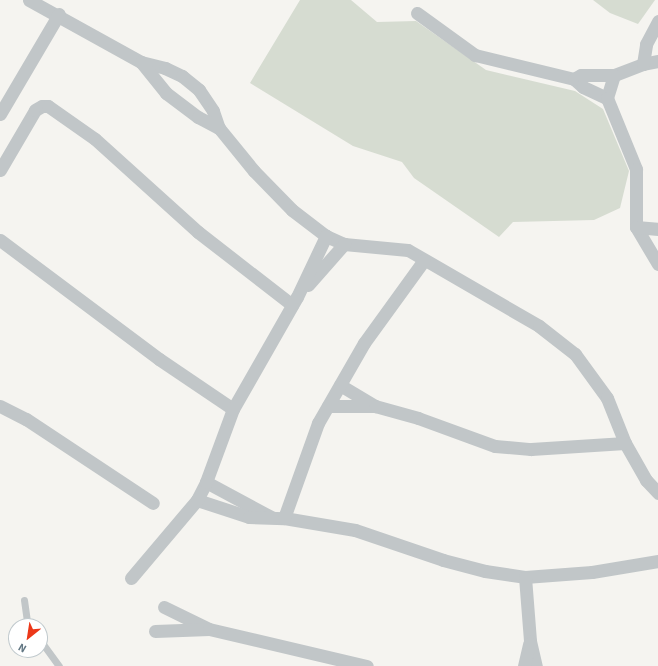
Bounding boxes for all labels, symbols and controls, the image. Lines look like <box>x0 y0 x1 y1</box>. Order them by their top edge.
north arrow <box>8 618 48 658</box>
text: N <box>15 640 29 656</box>

